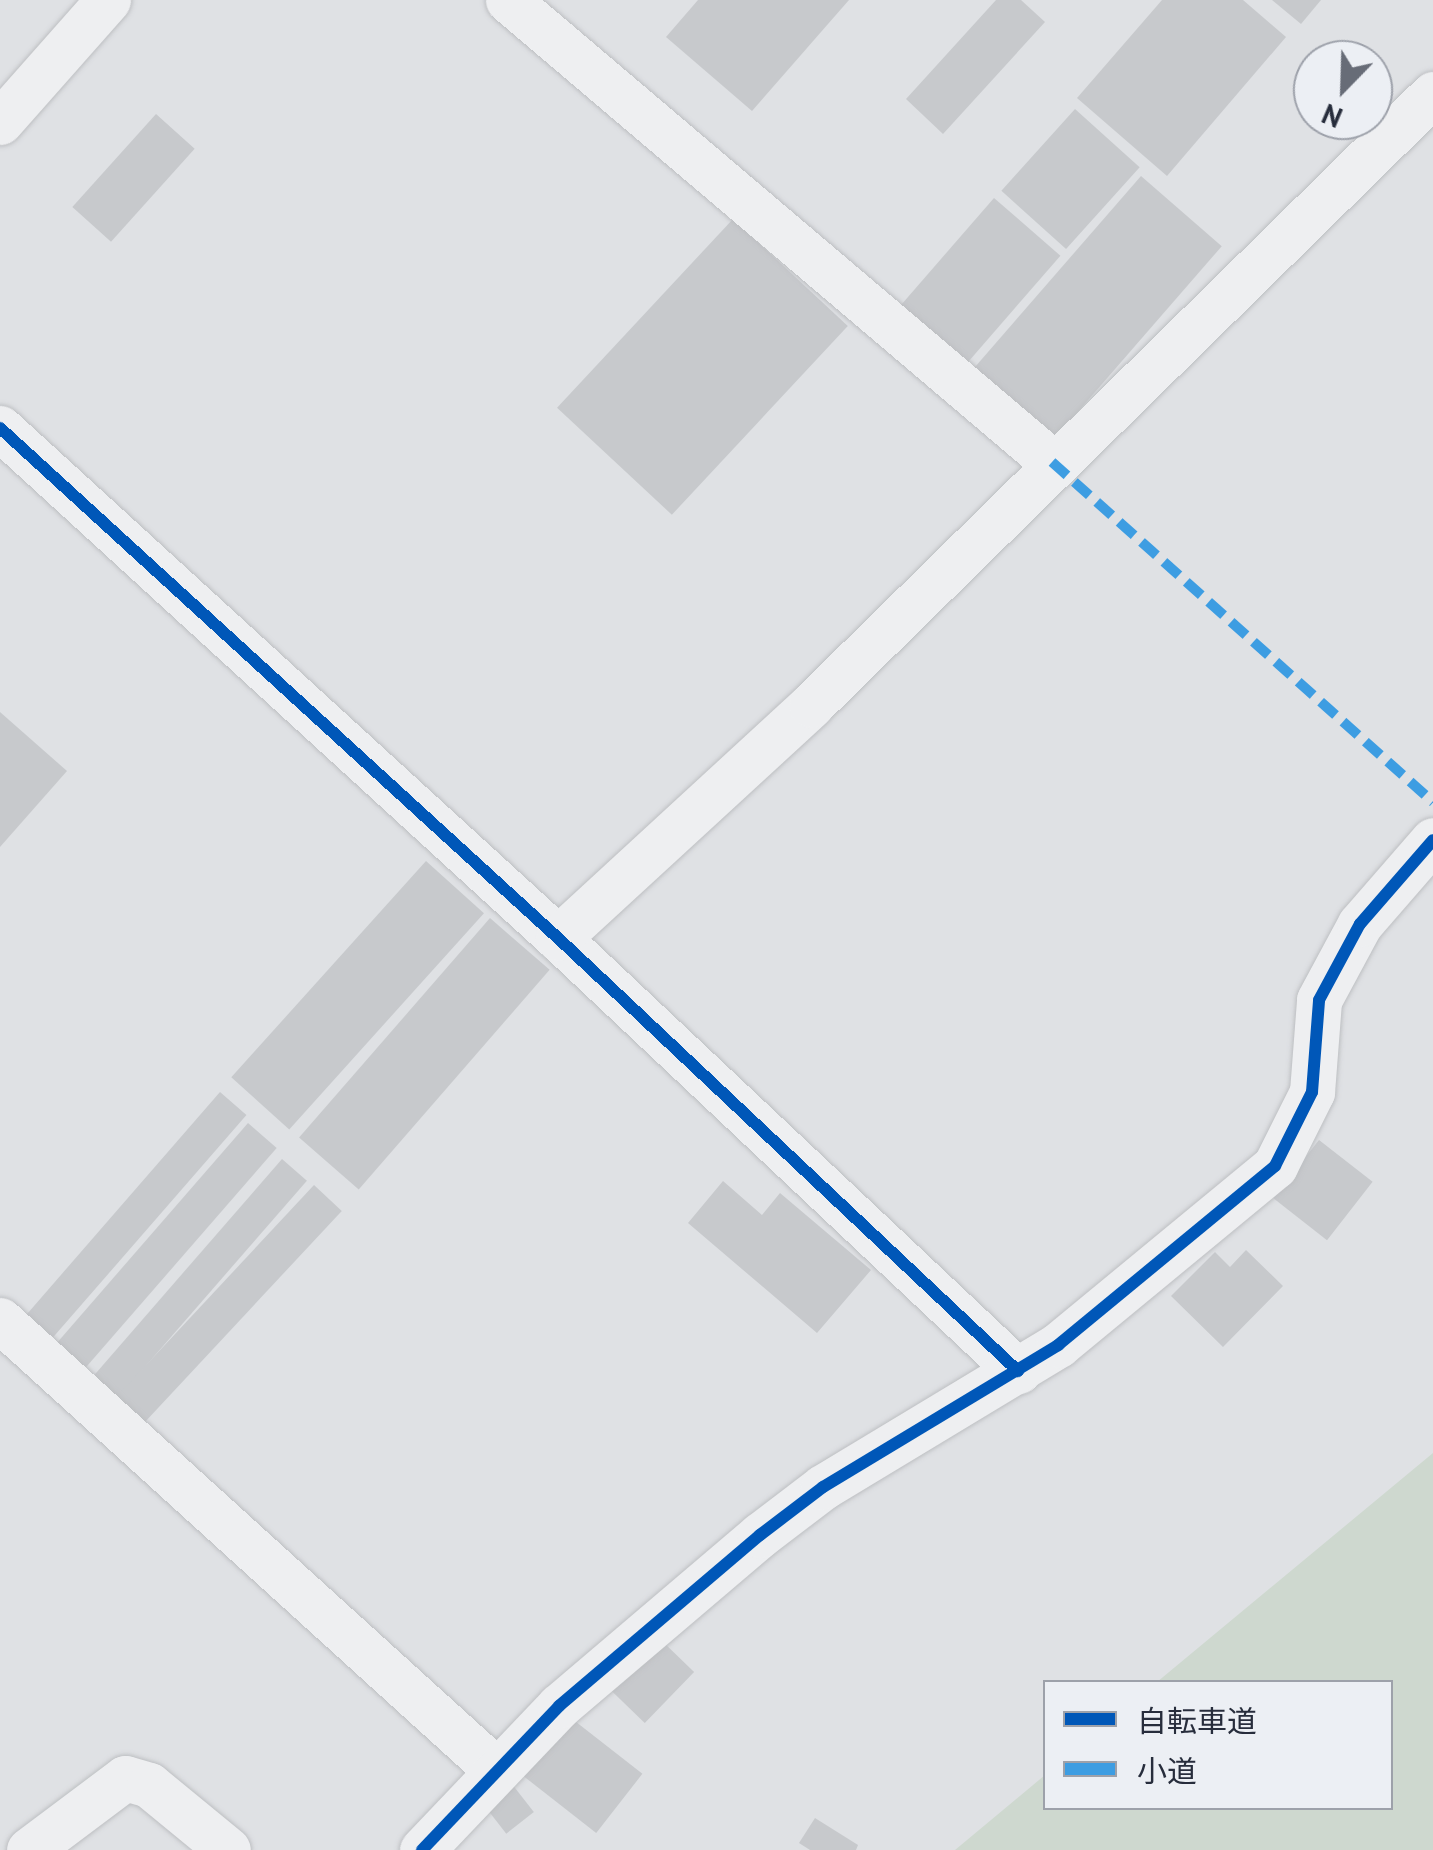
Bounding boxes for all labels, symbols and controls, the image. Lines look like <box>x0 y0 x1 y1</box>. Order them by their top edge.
north arrow <box>1293 40 1393 140</box>
text: N <box>1316 96 1348 137</box>
legend <box>1043 1680 1393 1810</box>
text: 自転車道 <box>1137 1701 1257 1740</box>
text: 小道 <box>1137 1751 1197 1790</box>

